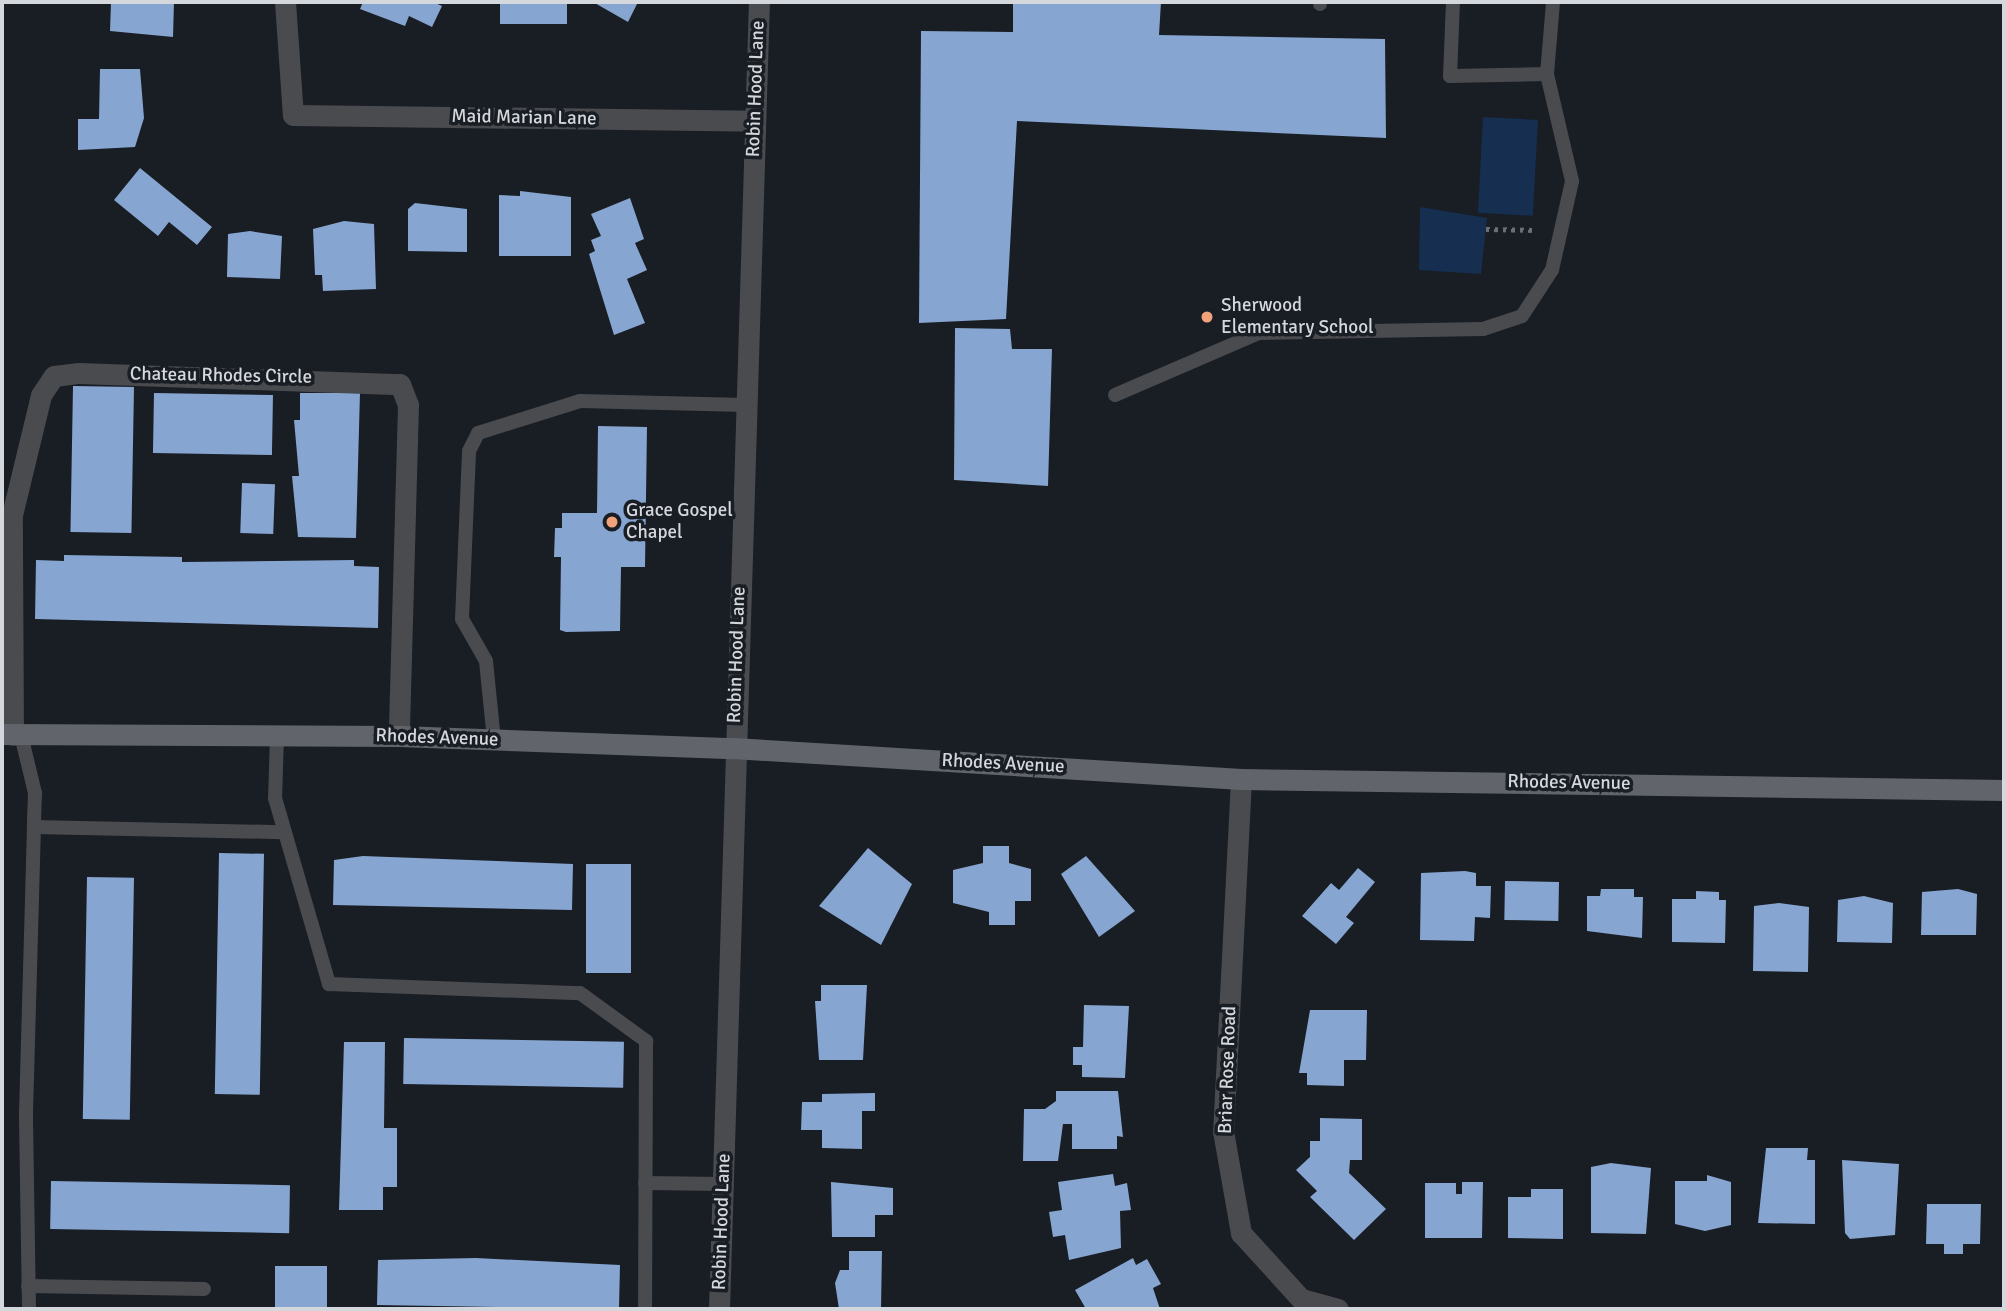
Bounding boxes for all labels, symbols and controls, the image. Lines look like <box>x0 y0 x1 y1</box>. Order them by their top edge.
street label: Robin Hood Lane <box>742 20 770 158</box>
street label: Maid Marian Lane <box>451 105 597 131</box>
place label: Sherwood Elementary School <box>1221 295 1374 339</box>
marker: Sherwood Elementary School <box>1199 309 1215 325</box>
street label: Chateau Rhodes Circle <box>130 363 312 389</box>
place label: Grace Gospel Chapel <box>626 500 733 544</box>
marker: Grace Gospel Chapel <box>604 514 620 530</box>
street label: Robin Hood Lane <box>723 586 751 724</box>
street label: Rhodes Avenue <box>375 724 499 752</box>
street label: Rhodes Avenue <box>941 749 1065 779</box>
street label: Rhodes Avenue <box>1507 771 1631 795</box>
street label: Briar Rose Road <box>1214 1006 1242 1134</box>
street label: Robin Hood Lane <box>708 1153 736 1291</box>

